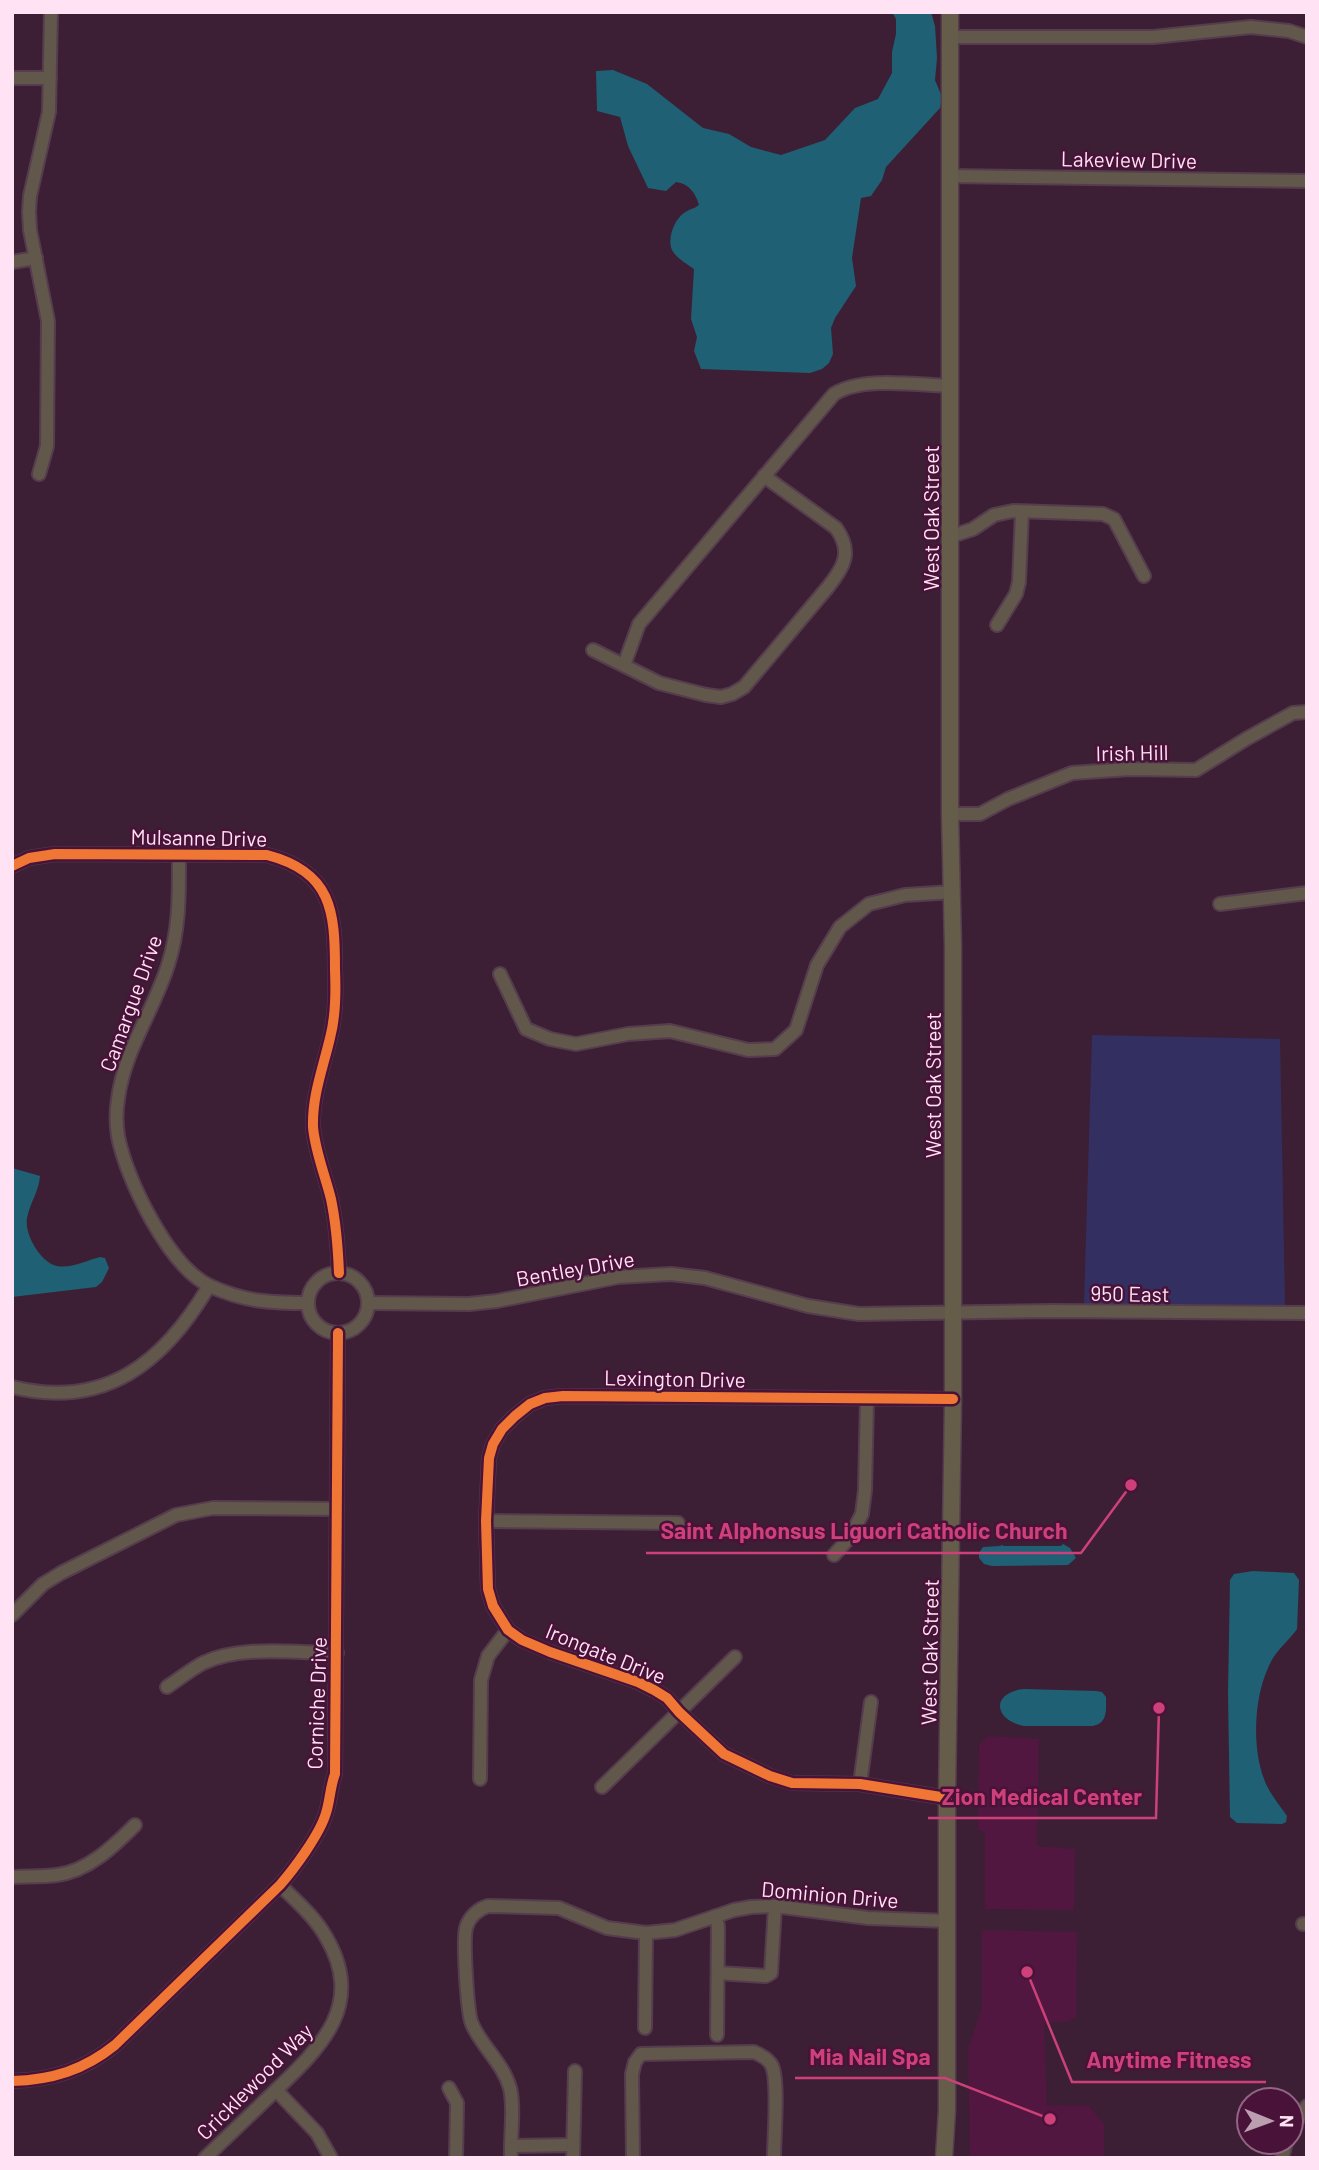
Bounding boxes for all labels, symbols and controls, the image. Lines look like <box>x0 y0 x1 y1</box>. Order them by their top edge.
street label: Lakeview Drive <box>1061 145 1197 173</box>
street label: West Oak Street <box>918 445 943 591</box>
street label: Irish Hill <box>1095 739 1169 765</box>
street label: Mulsanne Drive <box>130 823 268 851</box>
street label: Camargue Drive <box>94 931 166 1075</box>
street label: West Oak Street <box>920 1012 945 1158</box>
street label: Bentley Drive <box>514 1245 636 1291</box>
street label: 950 East <box>1090 1280 1170 1306</box>
street label: Lexington Drive <box>604 1364 746 1392</box>
callout: Saint Alphonsus Liguori Catholic Church <box>646 1509 1081 1553</box>
text: Saint Alphonsus Liguori Catholic Church <box>661 1516 1067 1544</box>
street label: West Oak Street <box>915 1579 943 1725</box>
street label: Irongate Drive <box>542 1618 670 1688</box>
street label: Corniche Drive <box>301 1636 331 1770</box>
callout: Zion Medical Center <box>928 1774 1156 1818</box>
text: Zion Medical Center <box>942 1782 1142 1810</box>
street label: Dominion Drive <box>760 1876 900 1912</box>
street label: Cricklewood Way <box>191 2017 318 2144</box>
callout: Mia Nail Spa <box>795 2034 945 2078</box>
callout: Anytime Fitness <box>1072 2038 1266 2082</box>
text: Mia Nail Spa <box>809 2042 931 2070</box>
text: Anytime Fitness <box>1086 2045 1252 2073</box>
north arrow <box>1235 2086 1305 2156</box>
text: N <box>1276 2115 1299 2128</box>

